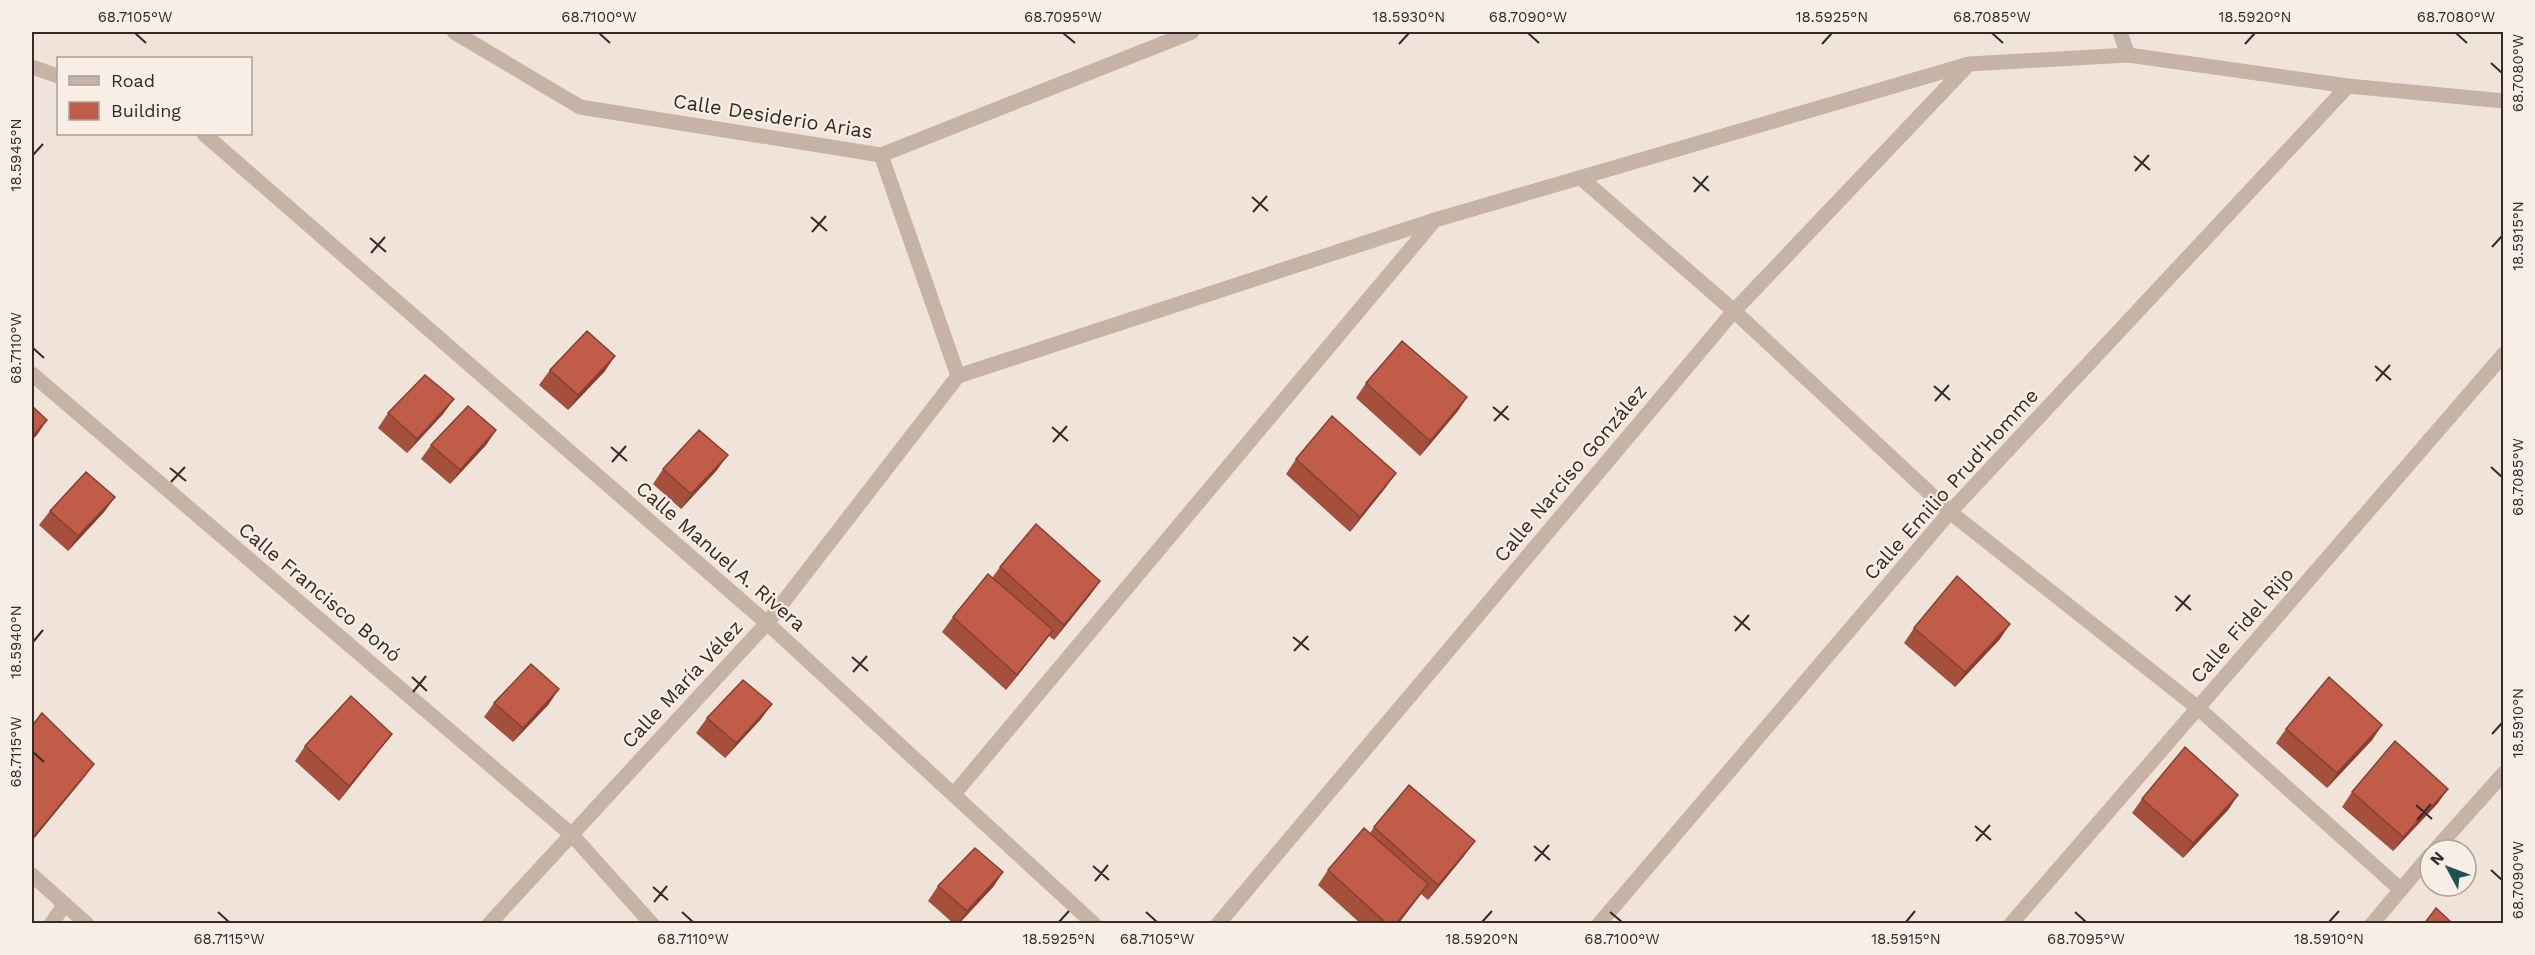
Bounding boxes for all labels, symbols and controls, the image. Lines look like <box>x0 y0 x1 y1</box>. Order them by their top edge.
text: 68.7105°W <box>98 8 172 26</box>
text: 68.7100°W <box>561 8 637 26</box>
text: 68.7095°W <box>1024 8 1102 26</box>
text: 18.5930°N <box>1373 8 1445 26</box>
text: 68.7090°W <box>1489 8 1567 26</box>
text: 18.5925°N <box>1796 8 1868 26</box>
text: 68.7085°W <box>1953 8 2031 26</box>
text: 18.5920°N <box>2218 8 2292 26</box>
text: 68.7080°W <box>2417 8 2495 26</box>
text: 68.7080°W <box>2509 34 2527 112</box>
legend <box>57 57 252 135</box>
text: Road <box>111 70 155 91</box>
street label: Calle Desiderio Arias <box>672 88 874 144</box>
text: Building <box>111 100 181 121</box>
text: 18.5945°N <box>7 119 25 191</box>
text: 18.5915°N <box>2509 201 2527 271</box>
text: 68.7110°W <box>7 312 25 384</box>
street label: Calle Narciso González <box>1489 379 1651 567</box>
street label: Calle Emilio Prud'Homme <box>1859 383 2043 585</box>
text: 68.7085°W <box>2509 438 2527 516</box>
street label: Calle Manuel A. Rivera <box>631 476 811 636</box>
street label: Calle Francisco Bonó <box>234 517 406 667</box>
street label: Calle Fidel Rijo <box>2185 562 2299 688</box>
text: 18.5940°N <box>7 605 25 679</box>
street label: Calle María Vélez <box>617 615 747 753</box>
text: 18.5910°N <box>2509 688 2527 758</box>
text: 68.7115°W <box>7 716 25 788</box>
north arrow <box>2418 838 2478 898</box>
text: 68.7090°W <box>2509 841 2527 919</box>
text: N <box>2426 848 2448 869</box>
text: 68.7115°W <box>193 930 265 948</box>
text: 68.7110°W <box>657 930 729 948</box>
text: 18.5925°N <box>1023 930 1095 948</box>
text: 68.7105°W <box>1120 930 1194 948</box>
text: 18.5920°N <box>1445 930 1519 948</box>
text: 68.7100°W <box>1584 930 1660 948</box>
text: 18.5915°N <box>1871 930 1941 948</box>
text: 68.7095°W <box>2047 930 2125 948</box>
text: 18.5910°N <box>2294 930 2364 948</box>

